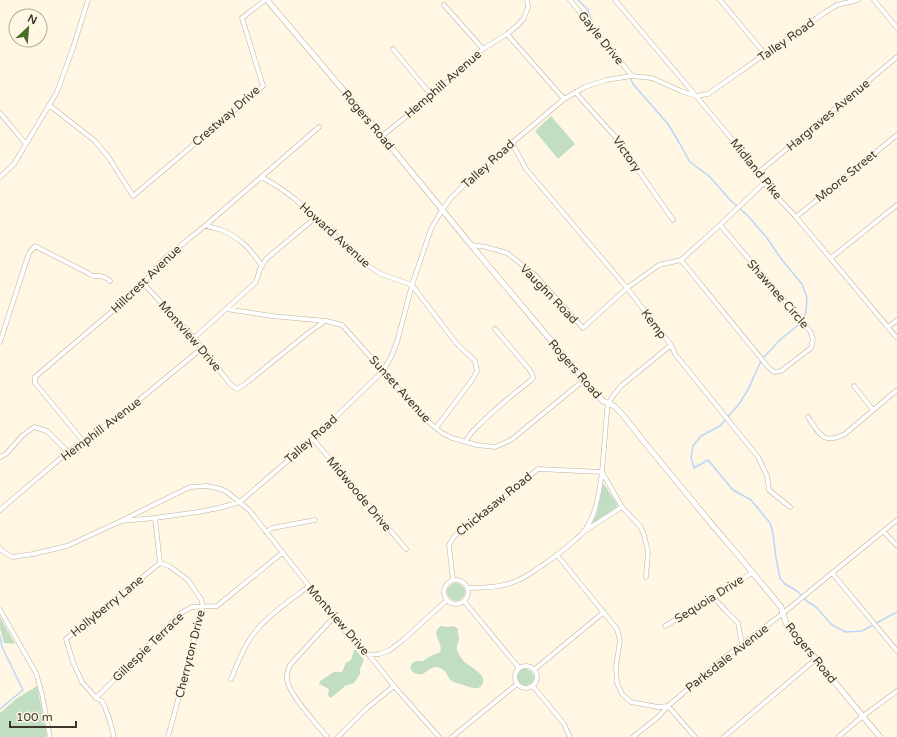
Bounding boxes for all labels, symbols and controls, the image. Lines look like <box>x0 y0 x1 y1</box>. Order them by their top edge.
north arrow <box>8 8 48 48</box>
street label: Gayle Drive <box>575 8 627 68</box>
text: N <box>25 12 39 27</box>
street label: Talley Road <box>755 15 817 65</box>
street label: Hemphill Avenue <box>402 47 484 121</box>
street label: Hargraves Avenue <box>784 76 872 154</box>
street label: Crestway Drive <box>189 83 263 149</box>
street label: Rogers Road <box>339 87 397 153</box>
street label: Victory <box>610 133 645 175</box>
street label: Midland Pike <box>727 136 785 202</box>
street label: Talley Road <box>459 137 517 191</box>
street label: Moore Street <box>813 147 880 205</box>
street label: Howard Avenue <box>297 200 373 271</box>
street label: Hillcrest Avenue <box>108 242 184 316</box>
street label: Shawnee Circle <box>744 257 812 331</box>
street label: Vaughn Road <box>517 261 581 327</box>
street label: Montview Drive <box>156 298 225 374</box>
street label: Kemp <box>638 306 670 342</box>
street label: Rogers Road <box>545 337 605 401</box>
street label: Sunset Avenue <box>366 353 434 425</box>
street label: Hemphill Avenue <box>58 394 144 464</box>
street label: Talley Road <box>282 412 340 466</box>
street label: Midwoode Drive <box>324 454 394 534</box>
street label: Chickasaw Road <box>453 469 535 539</box>
street label: Hollyberry Lane <box>68 572 146 640</box>
street label: Sequoia Drive <box>672 572 746 626</box>
street label: Montview Drive <box>304 582 373 658</box>
street label: Cherryton Drive <box>172 608 208 699</box>
street label: Gillespie Terrace <box>110 609 187 685</box>
street label: Rogers Road <box>782 620 840 686</box>
street label: Parksdale Avenue <box>683 621 771 695</box>
scale bar <box>10 703 76 729</box>
text: 100 m <box>16 710 53 724</box>

